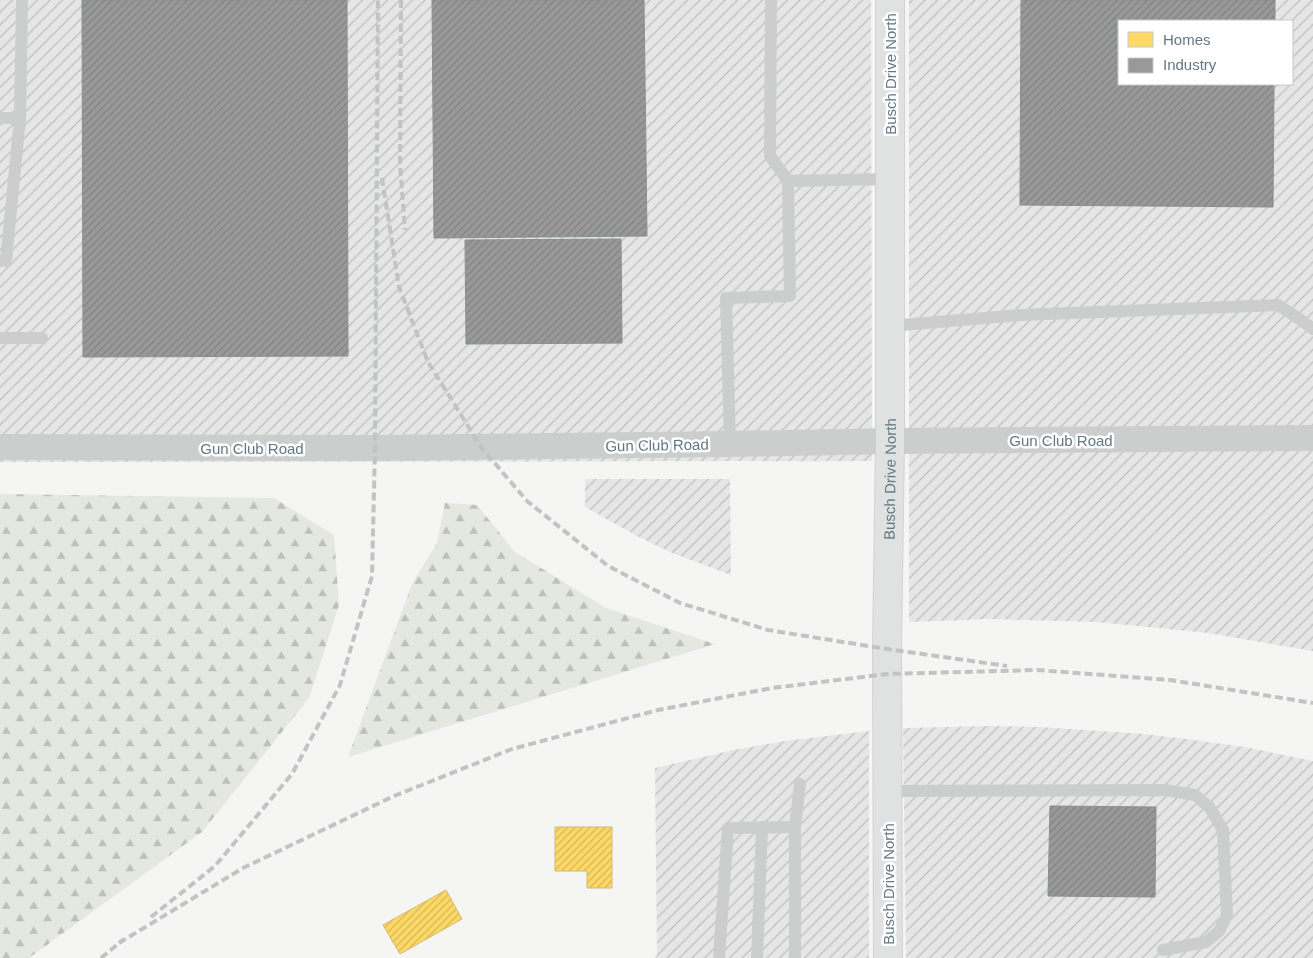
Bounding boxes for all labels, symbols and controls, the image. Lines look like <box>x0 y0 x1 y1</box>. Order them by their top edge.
street label: Busch Drive North <box>882 13 899 135</box>
legend <box>1118 20 1293 85</box>
text: Homes <box>1163 31 1211 48</box>
text: Industry <box>1163 56 1217 73</box>
street label: Busch Drive North <box>880 418 899 540</box>
street label: Gun Club Road <box>1009 432 1113 449</box>
street label: Gun Club Road <box>605 436 709 454</box>
street label: Gun Club Road <box>200 440 304 457</box>
street label: Busch Drive North <box>880 823 897 945</box>

